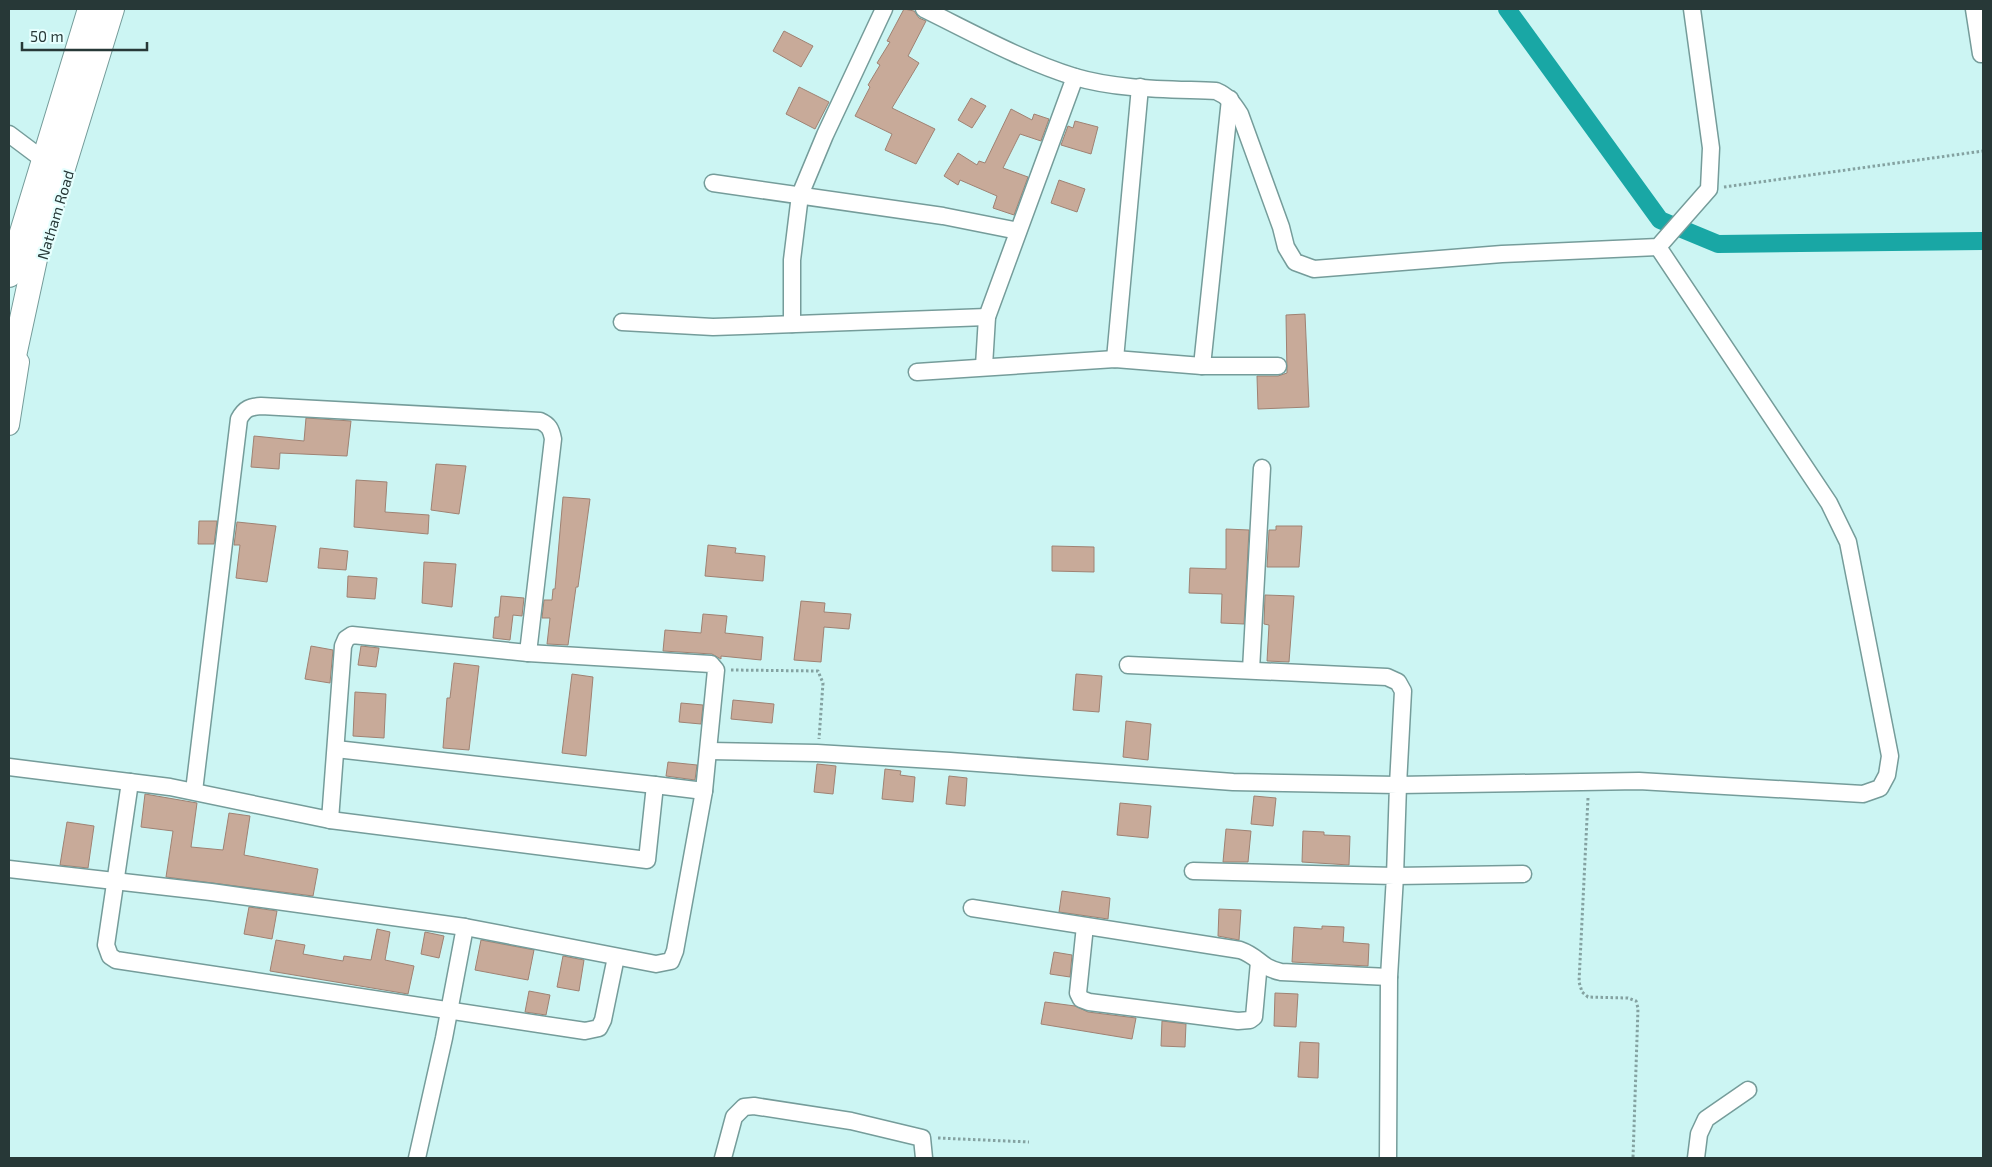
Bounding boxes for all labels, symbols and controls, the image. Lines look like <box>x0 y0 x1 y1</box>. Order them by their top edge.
scale bar <box>22 20 148 52</box>
text: 50 m <box>30 27 64 45</box>
street label: Natham Road <box>33 168 77 262</box>

